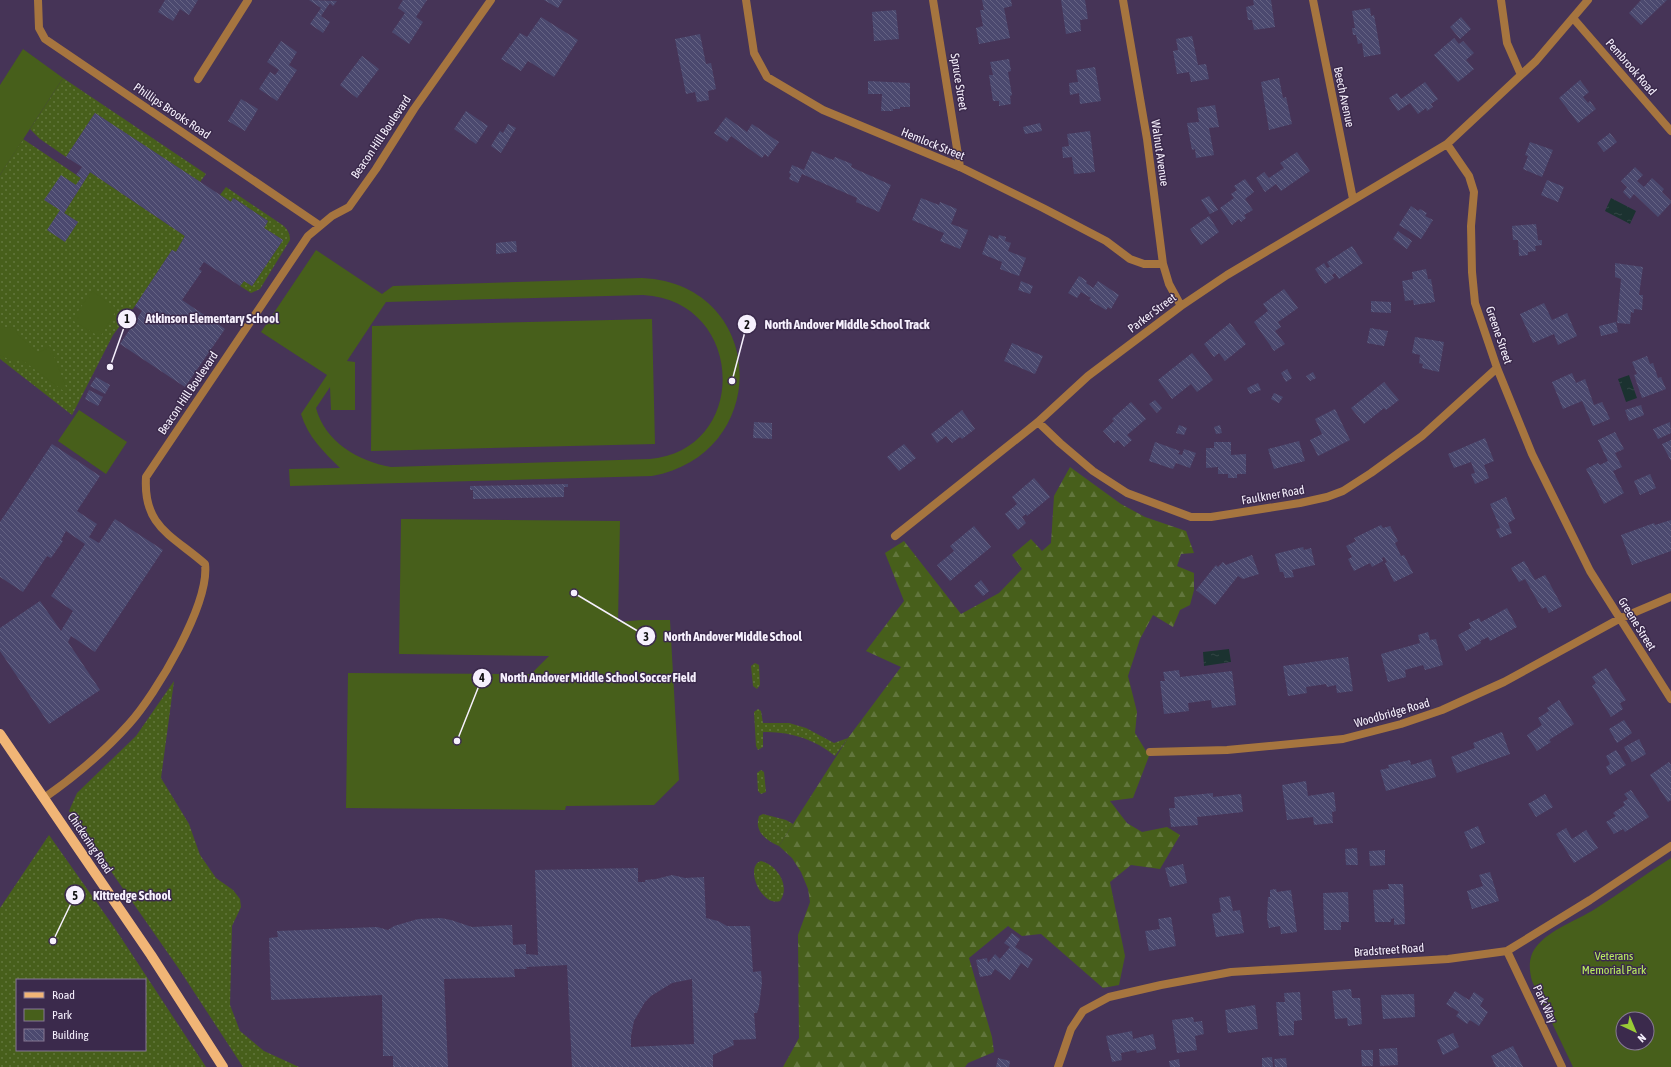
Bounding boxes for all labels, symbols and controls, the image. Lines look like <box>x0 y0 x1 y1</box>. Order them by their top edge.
street label: Pembrook Road <box>1603 36 1659 98</box>
street label: Spruce Street <box>948 52 971 112</box>
street label: Beech Avenue <box>1331 65 1357 129</box>
street label: Phillips Brooks Road <box>131 80 213 142</box>
street label: Beacon Hill Boulevard <box>348 93 414 181</box>
street label: Walnut Avenue <box>1148 119 1172 187</box>
street label: Hemlock Street <box>899 125 967 163</box>
street label: Parker Street <box>1125 290 1179 336</box>
street label: Greene Street <box>1483 304 1516 366</box>
callout: Atkinson Elementary School <box>117 306 286 331</box>
text: Atkinson Elementary School <box>144 311 279 326</box>
text: 1 <box>124 312 130 326</box>
callout: North Andover Middle School Track <box>737 312 938 337</box>
text: North Andover Middle School Track <box>765 317 930 332</box>
text: 2 <box>744 318 750 332</box>
street label: Beacon Hill Boulevard <box>155 349 221 437</box>
street label: Faulkner Road <box>1240 483 1306 507</box>
street label: Greene Street <box>1615 595 1659 654</box>
callout: North Andover Middle School <box>636 624 810 649</box>
text: North Andover Middle School <box>664 629 803 644</box>
text: 3 <box>643 630 649 644</box>
callout: North Andover Middle School Soccer Field <box>472 665 704 690</box>
text: North Andover Middle School Soccer Field <box>500 670 696 685</box>
text: 4 <box>478 671 485 685</box>
street label: Woodbridge Road <box>1353 696 1431 730</box>
street label: Chickering Road <box>64 810 116 876</box>
callout: Kittredge School <box>65 883 179 908</box>
text: Kittredge School <box>93 888 172 903</box>
text: 5 <box>72 889 78 903</box>
street label: Bradstreet Road <box>1353 941 1425 959</box>
park label: Veterans Memorial Park <box>1582 949 1647 977</box>
legend <box>16 979 146 1051</box>
street label: Park Way <box>1530 983 1560 1025</box>
text: Road <box>52 988 75 1002</box>
text: Park <box>52 1008 73 1022</box>
north arrow <box>1615 1011 1655 1051</box>
text: Building <box>52 1028 90 1042</box>
text: N <box>1635 1032 1648 1045</box>

